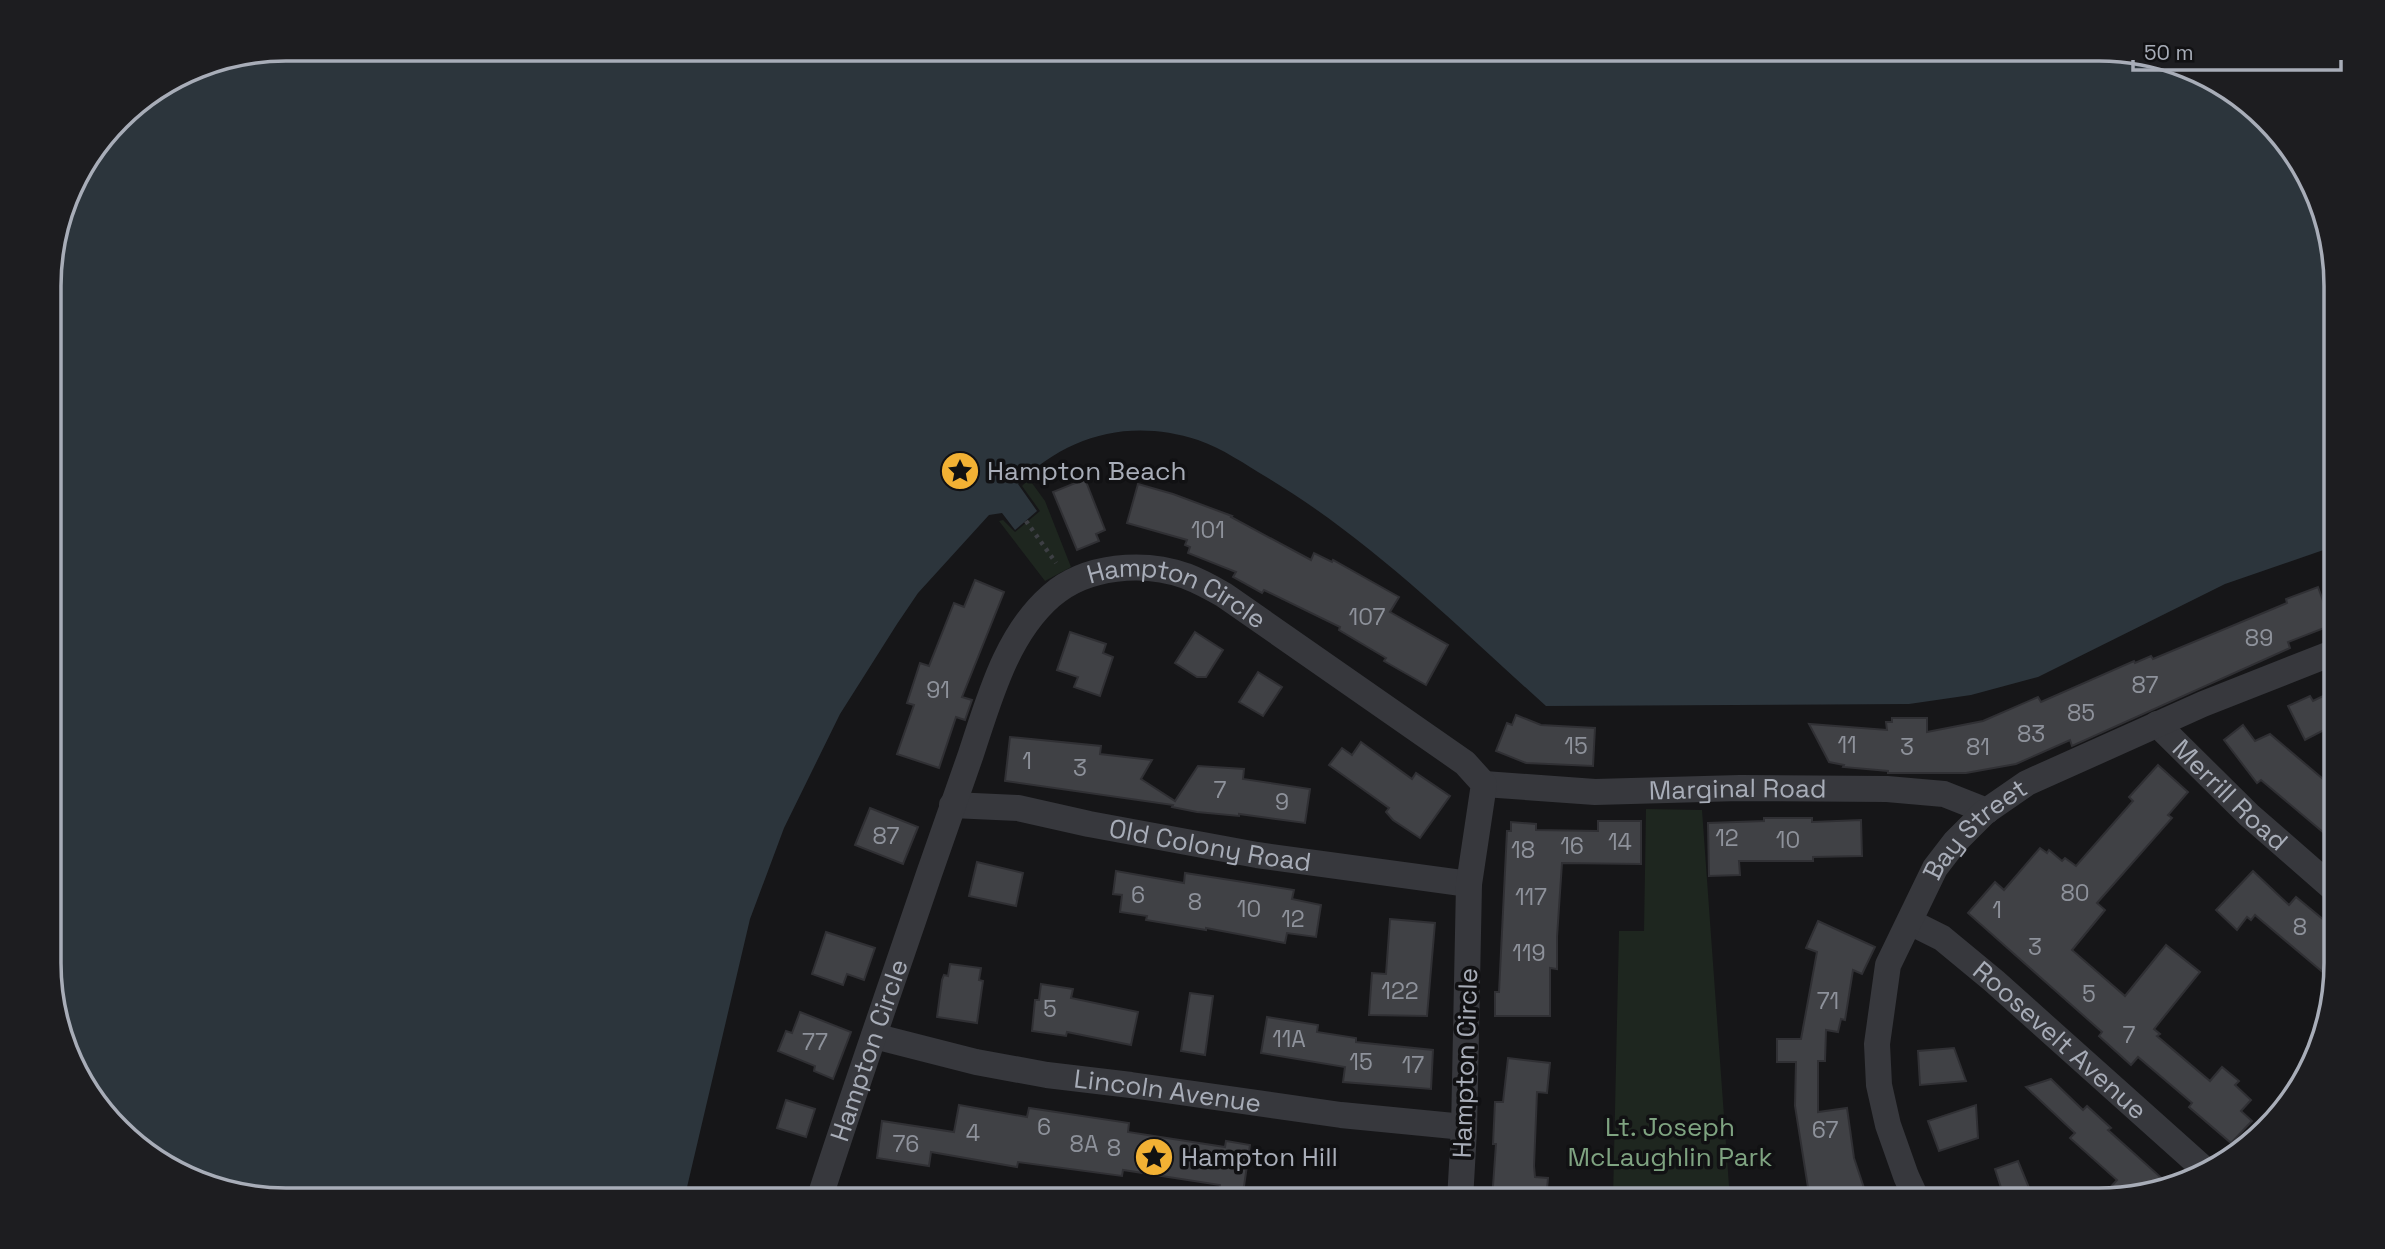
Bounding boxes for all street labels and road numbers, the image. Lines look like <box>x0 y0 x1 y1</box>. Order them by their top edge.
street label: Hampton Circle <box>1083 550 1273 636</box>
street label: Merrill Road <box>2165 732 2295 858</box>
street label: Marginal Road <box>1648 771 1827 808</box>
street label: Bay Street <box>1915 771 2034 885</box>
street label: Old Colony Road <box>1106 811 1313 879</box>
street label: Hampton Circle <box>822 954 916 1146</box>
street label: Roosevelt Avenue <box>1966 954 2154 1127</box>
street label: Hampton Circle <box>1445 967 1485 1159</box>
street label: Lincoln Avenue <box>1072 1061 1263 1120</box>

